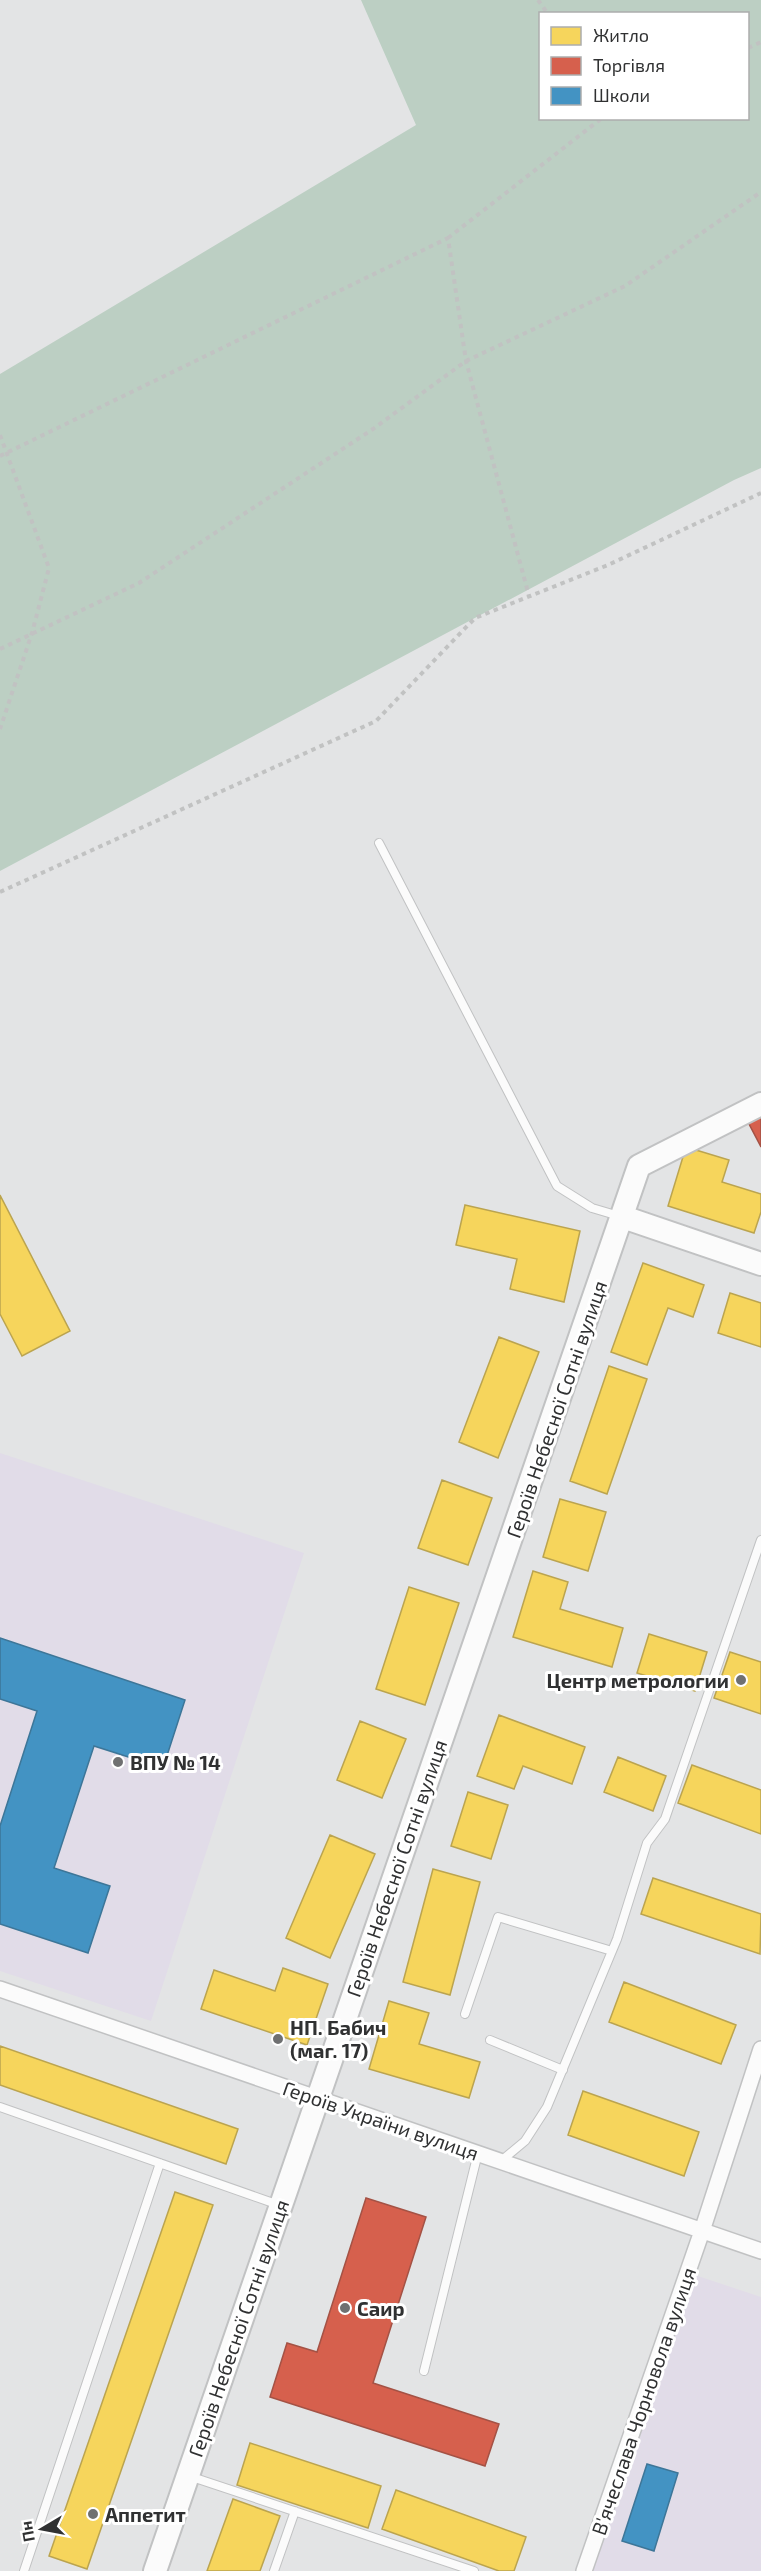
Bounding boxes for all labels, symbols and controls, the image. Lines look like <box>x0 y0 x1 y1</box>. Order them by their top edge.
legend <box>539 12 749 120</box>
text: Житло <box>593 24 649 46</box>
text: Торгівля <box>593 54 665 76</box>
text: Школи <box>593 84 650 106</box>
street label: Героїв Небесної Сотні вулиця <box>501 1277 612 1541</box>
place label: Центр метрологии <box>546 1668 729 1692</box>
marker: Центр метрологии <box>734 1673 748 1687</box>
street label: Героїв Небесної Сотні вулиця <box>341 1736 452 2000</box>
place label: ВПУ № 14 <box>130 1750 221 1774</box>
marker: ВПУ № 14 <box>111 1755 125 1769</box>
place label: НП. Бабич (маг. 17) <box>290 2015 386 2062</box>
marker: НП. Бабич (маг. 17) <box>271 2032 285 2046</box>
street label: Героїв України вулиця <box>280 2075 482 2166</box>
street label: Героїв Небесної Сотні вулиця <box>183 2196 294 2460</box>
street label: В'ячеслава Чорновола вулиця <box>586 2264 701 2538</box>
place label: Саир <box>357 2296 404 2320</box>
marker: Саир <box>338 2301 352 2315</box>
north arrow <box>12 2499 72 2559</box>
place label: Аппетит <box>105 2502 186 2526</box>
marker: Аппетит <box>86 2507 100 2521</box>
text: Пн <box>16 2520 38 2544</box>

